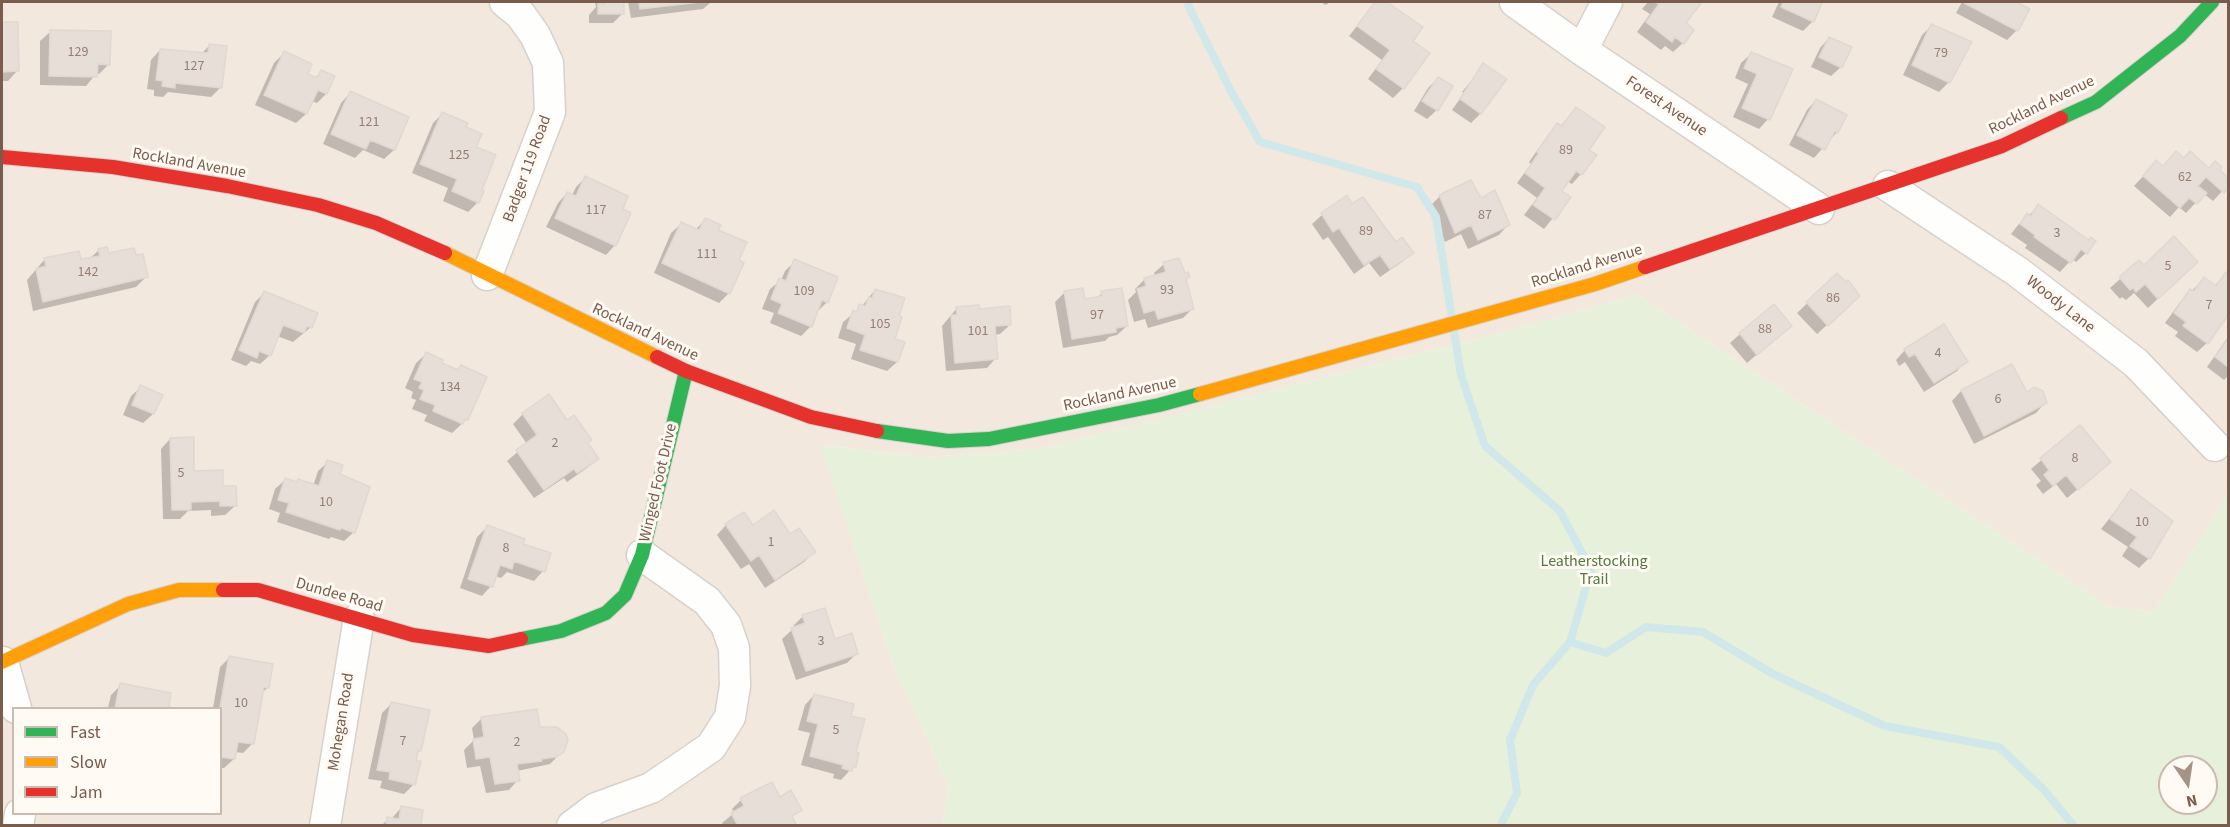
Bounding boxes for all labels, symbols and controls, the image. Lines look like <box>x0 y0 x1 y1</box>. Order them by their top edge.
house number: 129 <box>68 45 88 61</box>
house number: 79 <box>1934 46 1948 62</box>
house number: 127 <box>184 59 204 75</box>
street label: Rockland Avenue <box>1986 72 2098 140</box>
street label: Forest Avenue <box>1622 73 1710 141</box>
street label: Badger 119 Road <box>500 113 556 225</box>
house number: 121 <box>359 115 379 131</box>
house number: 89 <box>1559 143 1573 159</box>
street label: Rockland Avenue <box>131 145 247 183</box>
house number: 125 <box>449 148 469 164</box>
house number: 62 <box>2178 170 2192 186</box>
house number: 117 <box>586 203 606 219</box>
house number: 87 <box>1478 208 1492 224</box>
house number: 89 <box>1359 224 1373 240</box>
house number: 3 <box>2054 226 2060 242</box>
street label: Rockland Avenue <box>1529 241 1645 293</box>
house number: 111 <box>697 247 717 263</box>
house number: 5 <box>2165 259 2171 275</box>
house number: 142 <box>78 265 98 281</box>
street label: Woody Lane <box>2022 272 2098 338</box>
house number: 93 <box>1160 283 1174 299</box>
house number: 109 <box>794 284 814 300</box>
house number: 86 <box>1826 291 1840 307</box>
house number: 7 <box>2206 298 2212 314</box>
street label: Rockland Avenue <box>589 300 701 366</box>
house number: 97 <box>1090 308 1104 324</box>
house number: 105 <box>870 317 890 333</box>
house number: 88 <box>1758 322 1772 338</box>
house number: 101 <box>968 324 988 340</box>
house number: 4 <box>1935 346 1941 362</box>
street label: Rockland Avenue <box>1062 374 1178 416</box>
house number: 134 <box>440 380 460 396</box>
house number: 6 <box>1995 392 2001 408</box>
street label: Winged Foot Drive <box>636 422 682 544</box>
house number: 2 <box>552 436 558 452</box>
house number: 8 <box>2072 451 2078 467</box>
house number: 5 <box>178 466 184 482</box>
house number: 10 <box>319 495 333 511</box>
house number: 10 <box>2135 515 2149 531</box>
house number: 1 <box>768 535 774 551</box>
house number: 8 <box>503 541 509 557</box>
park label: Leatherstocking Trail <box>1541 552 1647 590</box>
street label: Dundee Road <box>293 574 385 618</box>
house number: 3 <box>818 634 824 650</box>
street label: Mohegan Road <box>325 672 359 772</box>
house number: 10 <box>234 696 248 712</box>
legend <box>12 707 222 815</box>
text: Fast <box>70 720 101 745</box>
house number: 5 <box>833 723 839 739</box>
house number: 7 <box>400 734 406 750</box>
house number: 2 <box>514 735 520 751</box>
text: Slow <box>70 750 107 775</box>
north arrow <box>2158 755 2218 815</box>
text: Jam <box>70 780 103 805</box>
text: N <box>2184 789 2199 813</box>

